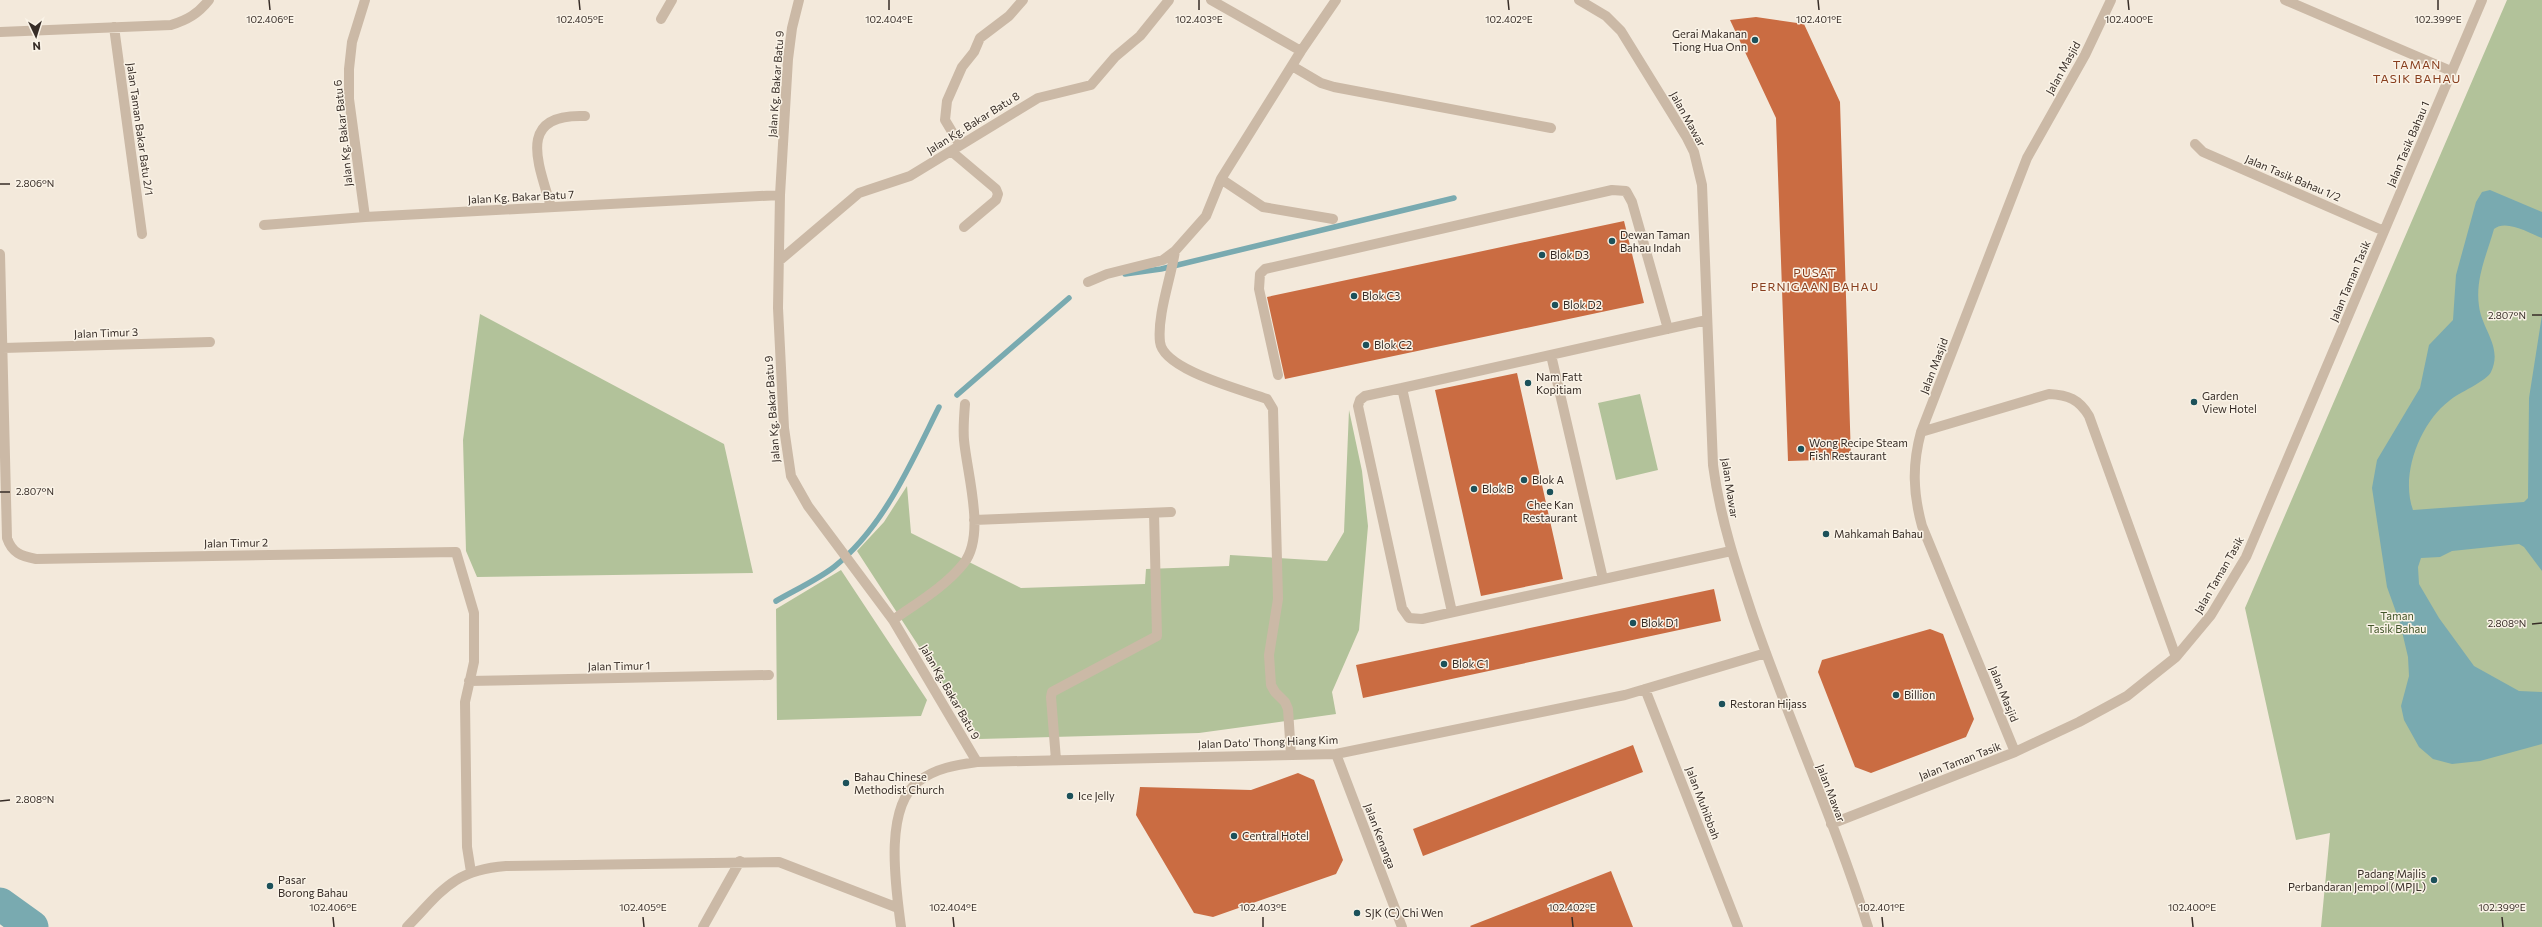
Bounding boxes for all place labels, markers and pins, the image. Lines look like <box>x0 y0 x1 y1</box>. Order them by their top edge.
place label: Gerai Makanan Tiong Hua Onn <box>1672 27 1747 53</box>
marker: Gerai Makanan Tiong Hua Onn <box>1750 35 1760 45</box>
place label: Dewan Taman Bahau Indah <box>1620 228 1690 254</box>
marker: Dewan Taman Bahau Indah <box>1607 236 1617 246</box>
place label: Blok D3 <box>1550 248 1589 261</box>
marker: Blok D3 <box>1537 250 1547 260</box>
place label: Blok C3 <box>1362 289 1400 302</box>
marker: Blok C3 <box>1349 291 1359 301</box>
place label: Blok D2 <box>1563 298 1602 311</box>
marker: Blok D2 <box>1550 300 1560 310</box>
place label: Blok C2 <box>1374 338 1412 351</box>
marker: Blok C2 <box>1361 340 1371 350</box>
place label: Nam Fatt Kopitiam <box>1536 370 1583 396</box>
marker: Nam Fatt Kopitiam <box>1523 378 1533 388</box>
place label: Garden View Hotel <box>2202 389 2257 415</box>
marker: Garden View Hotel <box>2189 397 2199 407</box>
place label: Wong Recipe Steam Fish Restaurant <box>1809 436 1908 462</box>
marker: Wong Recipe Steam Fish Restaurant <box>1796 444 1806 454</box>
place label: Blok A <box>1532 473 1565 486</box>
marker: Blok A <box>1519 475 1529 485</box>
place label: Blok B <box>1482 482 1514 495</box>
marker: Blok B <box>1469 484 1479 494</box>
marker: Chee Kan Restaurant <box>1545 487 1555 497</box>
place label: Chee Kan Restaurant <box>1522 498 1578 524</box>
place label: Mahkamah Bahau <box>1834 527 1923 540</box>
marker: Mahkamah Bahau <box>1821 529 1831 539</box>
place label: Blok D1 <box>1641 616 1678 629</box>
marker: Blok D1 <box>1628 618 1638 628</box>
place label: Blok C1 <box>1452 657 1489 670</box>
marker: Blok C1 <box>1439 659 1449 669</box>
place label: Billion <box>1904 688 1935 701</box>
marker: Billion <box>1891 690 1901 700</box>
place label: Restoran Hijass <box>1730 697 1807 710</box>
marker: Restoran Hijass <box>1717 699 1727 709</box>
place label: Bahau Chinese Methodist Church <box>854 770 944 796</box>
marker: Bahau Chinese Methodist Church <box>841 778 851 788</box>
place label: Ice Jelly <box>1078 789 1115 803</box>
marker: Ice Jelly <box>1065 791 1075 801</box>
place label: Central Hotel <box>1242 829 1309 842</box>
marker: Central Hotel <box>1229 831 1239 841</box>
place label: Padang Majlis Perbandaran Jempol (MPJL) <box>2288 867 2426 894</box>
place label: Pasar Borong Bahau <box>278 873 348 899</box>
marker: Padang Majlis Perbandaran Jempol (MPJL) <box>2429 875 2439 885</box>
marker: Pasar Borong Bahau <box>265 881 275 891</box>
place label: SJK (C) Chi Wen <box>1365 906 1443 920</box>
marker: SJK (C) Chi Wen <box>1352 908 1362 918</box>

